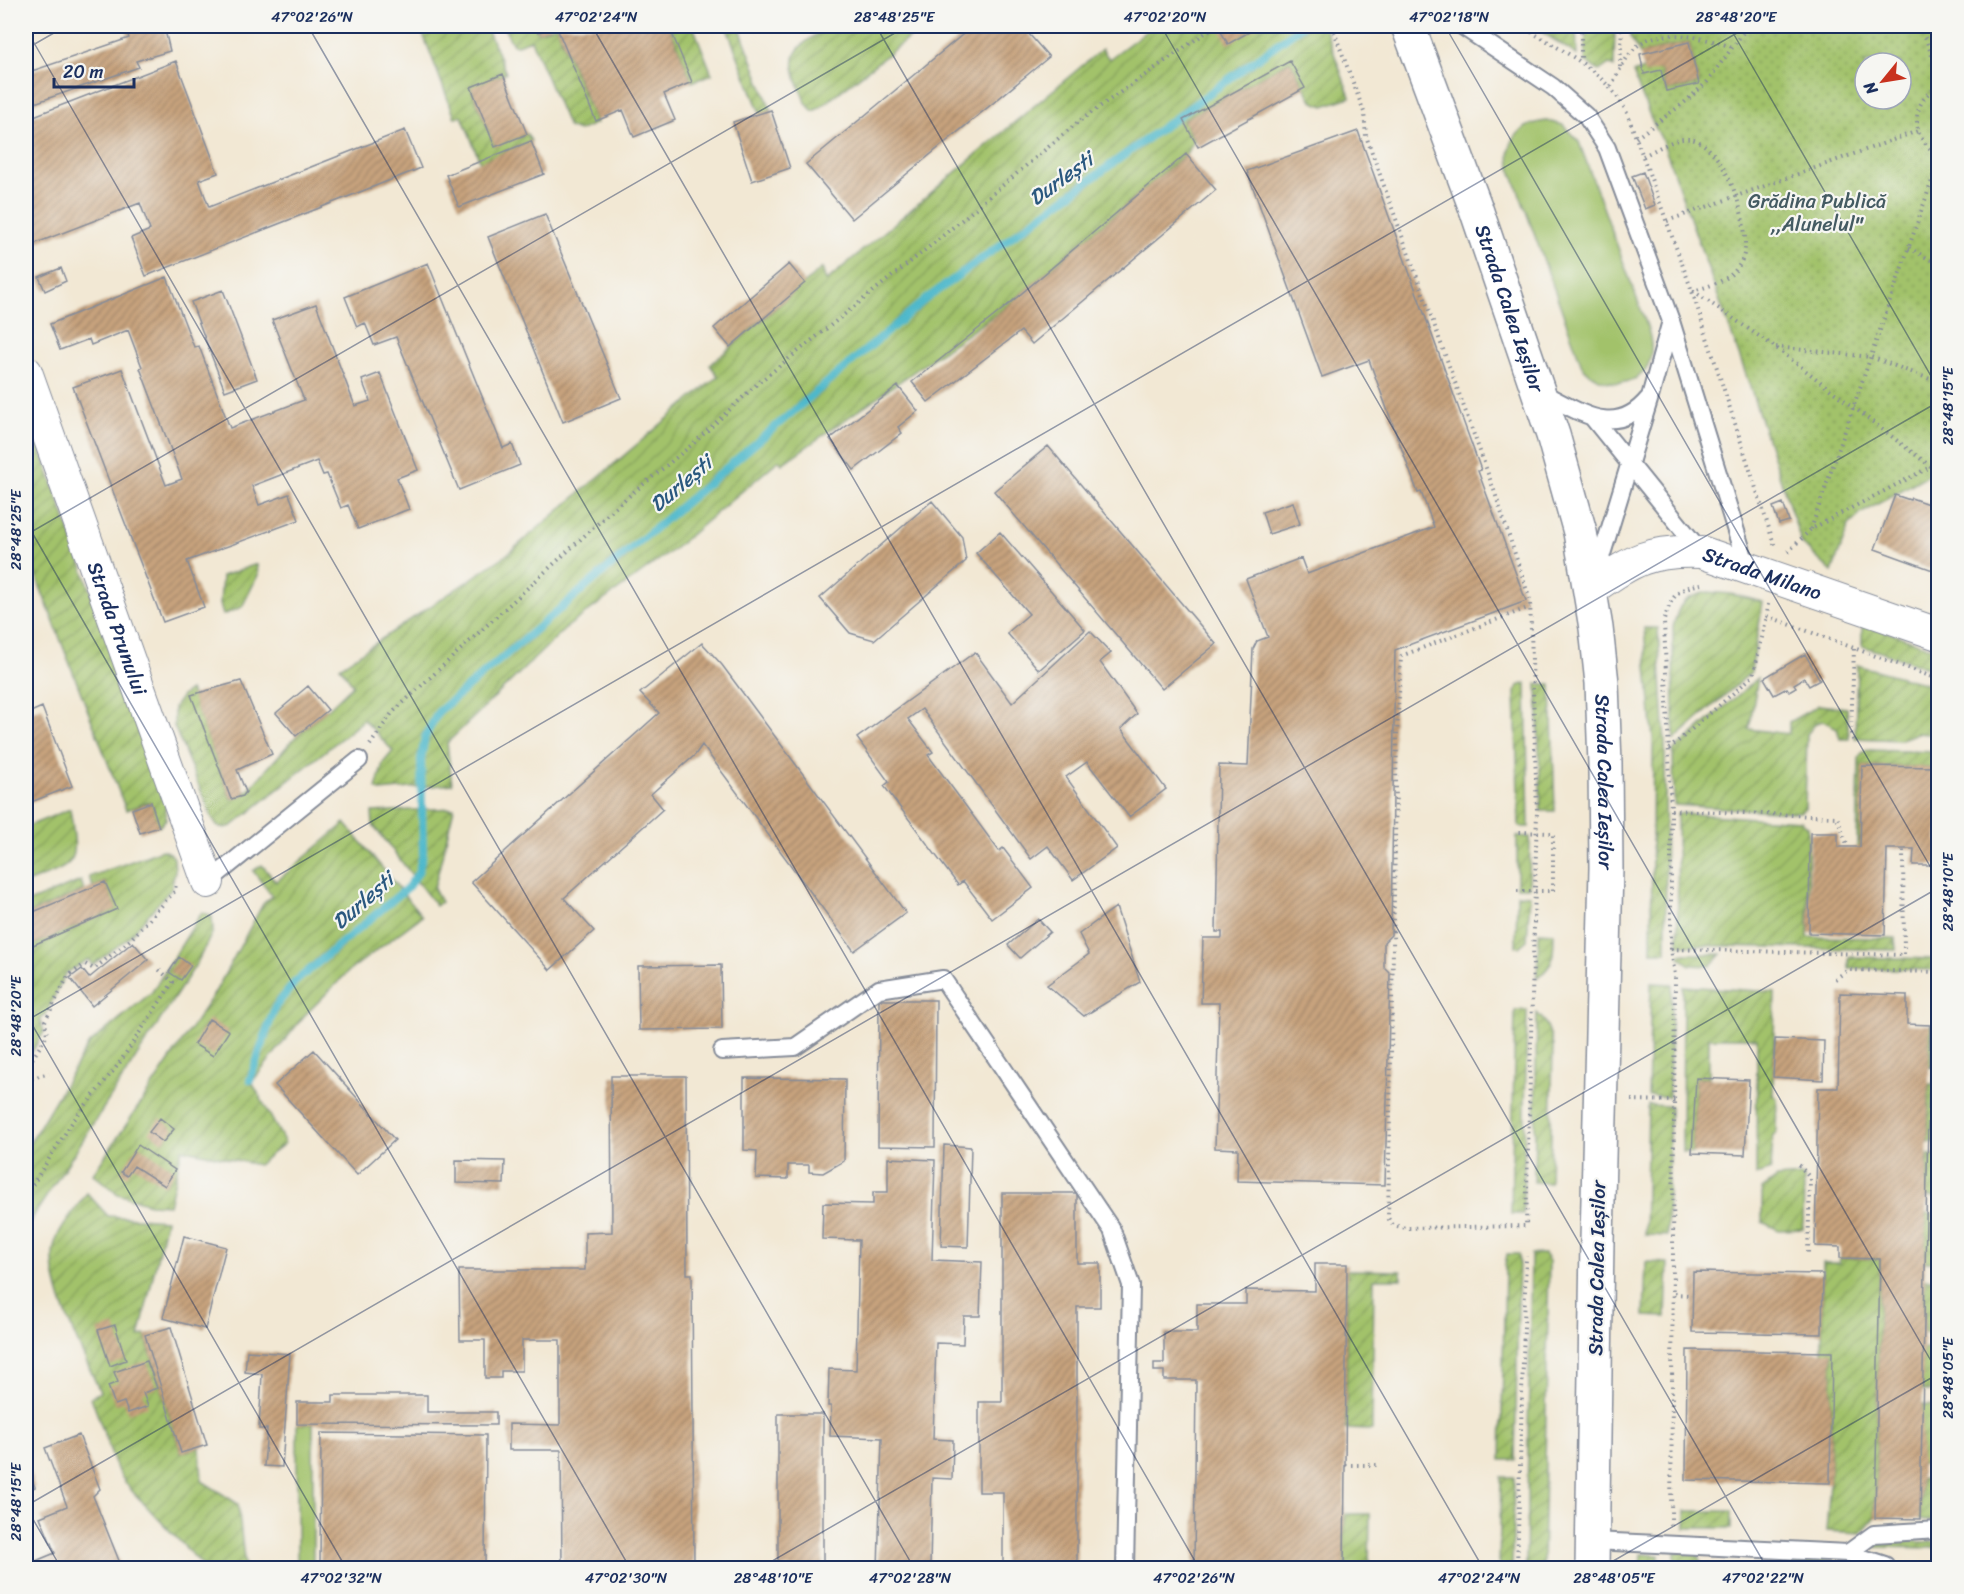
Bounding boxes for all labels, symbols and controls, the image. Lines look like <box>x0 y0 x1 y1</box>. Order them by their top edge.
text: 47°02'26"N <box>271 4 354 30</box>
text: 47°02'24"N <box>555 4 638 30</box>
text: 28°48'25"E <box>854 4 936 30</box>
text: 47°02'20"N <box>1124 4 1207 30</box>
text: 47°02'18"N <box>1409 4 1490 30</box>
text: 28°48'20"E <box>1696 4 1778 30</box>
scale bar <box>54 51 134 89</box>
north arrow <box>1853 51 1913 111</box>
text: 20 m <box>63 56 103 88</box>
text: N <box>1855 75 1886 101</box>
water label: Durlești <box>1020 140 1105 216</box>
park label: Grădina Publică ,,Alunelul" <box>1748 184 1887 242</box>
street label: Strada Calea Ieșilor <box>1465 219 1555 399</box>
text: 28°48'15"E <box>1935 365 1961 445</box>
water label: Durlești <box>641 443 724 522</box>
text: 28°48'25"E <box>3 488 29 570</box>
street label: Strada Milano <box>1698 536 1827 610</box>
street label: Strada Prunului <box>77 556 158 700</box>
street label: Strada Calea Ieșilor <box>1585 693 1624 871</box>
text: 28°48'10"E <box>1935 851 1961 931</box>
water label: Durlești <box>323 860 406 939</box>
text: 28°48'20"E <box>3 974 29 1056</box>
street label: Strada Calea Ieșilor <box>1578 1178 1616 1356</box>
text: 28°48'05"E <box>1935 1336 1961 1419</box>
text: 28°48'15"E <box>3 1461 29 1541</box>
text: 47°02'32"N <box>300 1565 382 1591</box>
text: 47°02'30"N <box>585 1565 668 1591</box>
text: 28°48'10"E <box>734 1565 814 1591</box>
text: 47°02'28"N <box>869 1565 952 1591</box>
text: 47°02'26"N <box>1153 1565 1236 1591</box>
text: 47°02'24"N <box>1438 1565 1521 1591</box>
text: 28°48'05"E <box>1573 1565 1656 1591</box>
text: 47°02'22"N <box>1722 1565 1805 1591</box>

